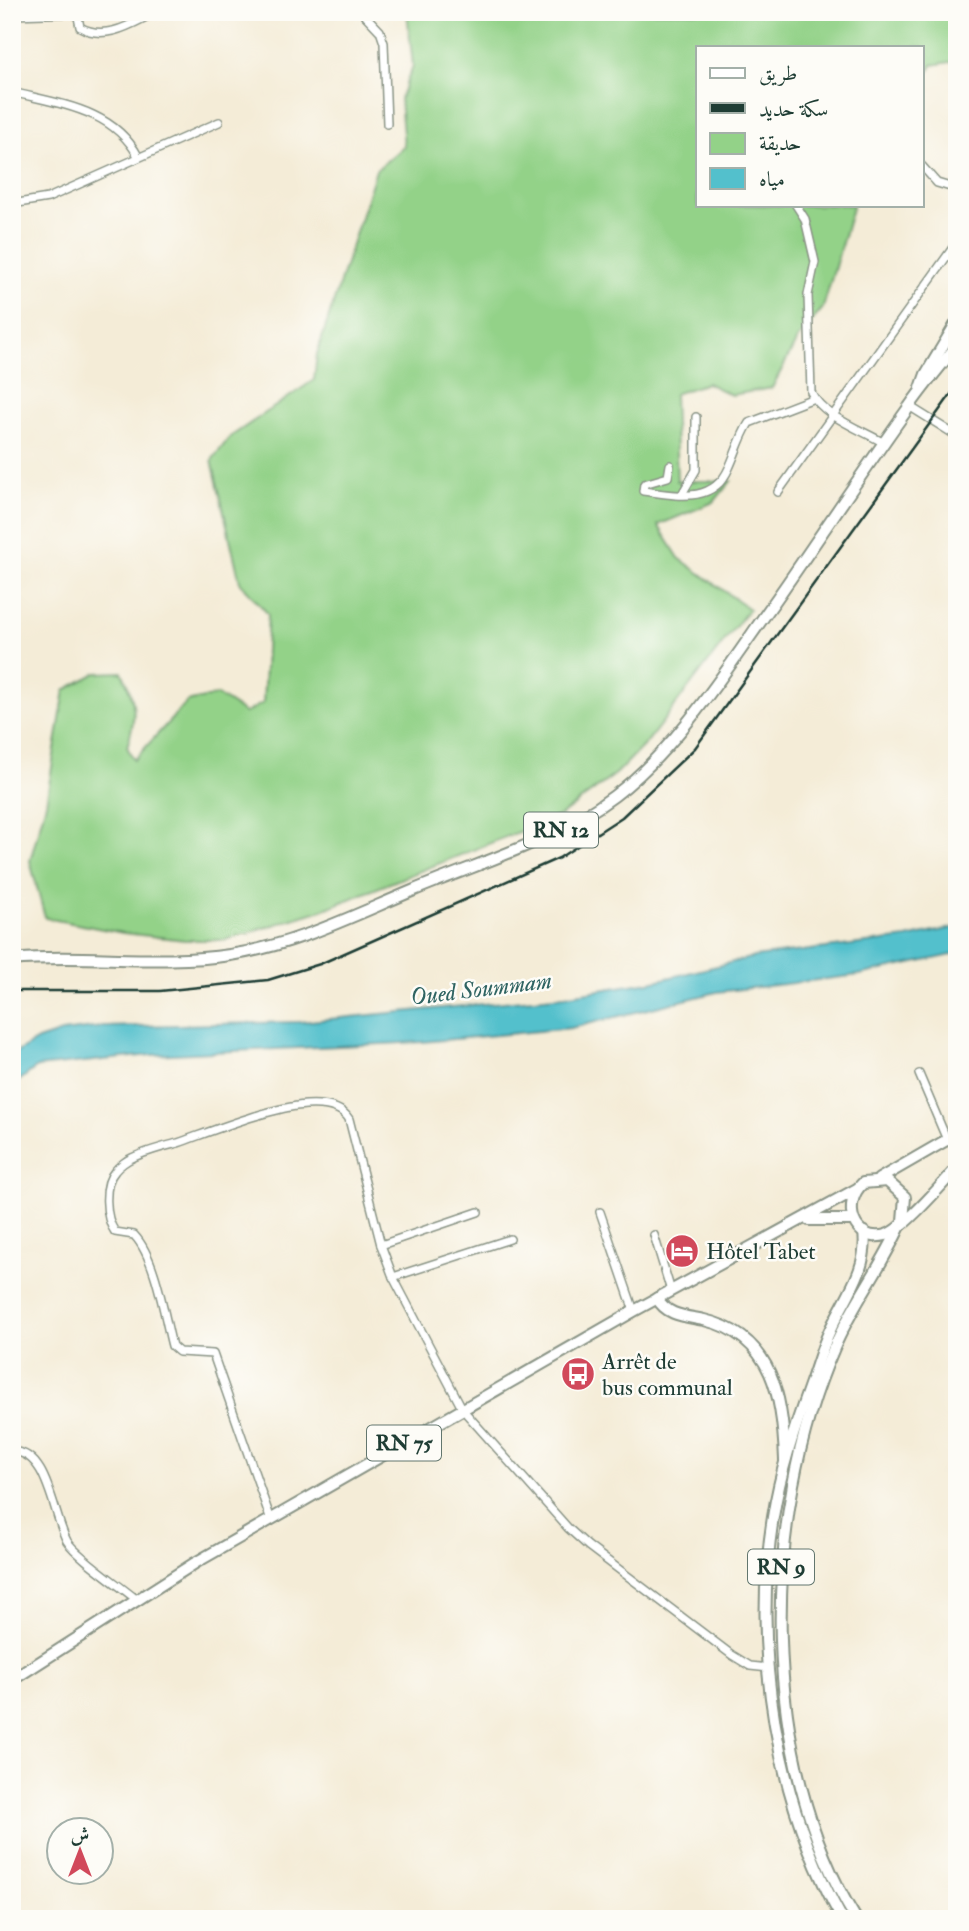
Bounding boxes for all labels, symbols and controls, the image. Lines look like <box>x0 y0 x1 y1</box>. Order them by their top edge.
legend <box>696 46 923 206</box>
text: طريق <box>759 60 797 87</box>
text: سكة حديد <box>759 96 828 123</box>
text: حديقة <box>759 130 802 157</box>
text: مياه <box>759 166 785 193</box>
road number: RN 12 <box>524 812 598 848</box>
water label: Oued Soummam <box>408 965 554 1013</box>
hotel icon: Hôtel Tabet <box>663 1232 701 1270</box>
place label: Hôtel Tabet <box>706 1237 816 1266</box>
place label: Arrêt de bus communal <box>601 1347 733 1402</box>
bus stop icon: Arrêt de bus communal <box>559 1355 597 1393</box>
road number: RN 75 <box>367 1426 441 1460</box>
road number: RN 9 <box>748 1550 814 1584</box>
north arrow <box>46 1815 116 1885</box>
text: ش <box>71 1823 89 1847</box>

